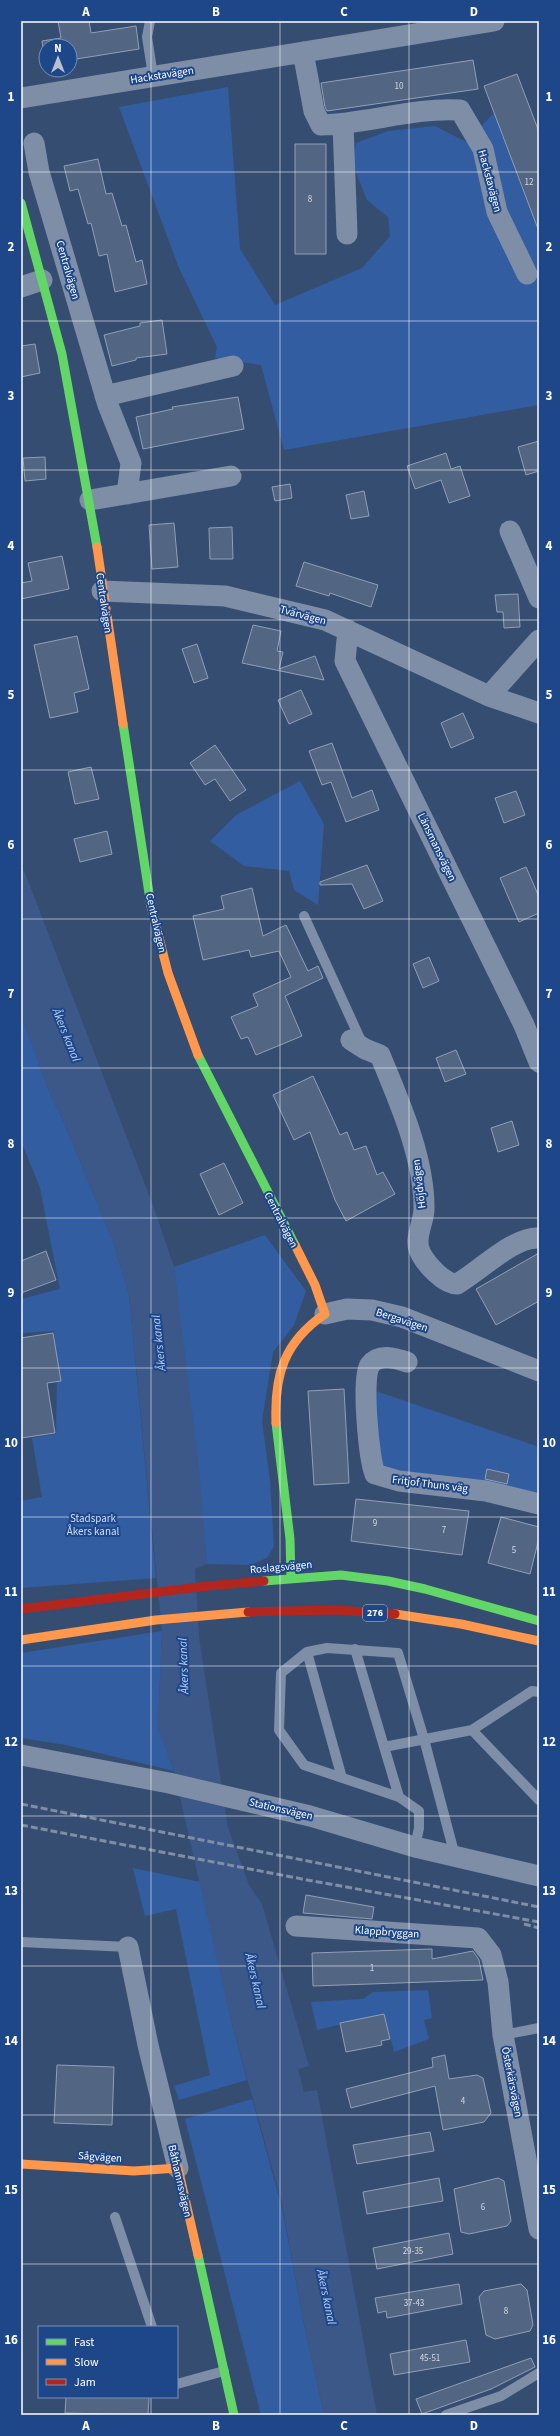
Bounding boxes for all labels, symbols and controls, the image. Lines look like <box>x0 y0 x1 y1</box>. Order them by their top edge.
text: A <box>81 3 90 21</box>
text: B <box>212 3 220 21</box>
text: C <box>340 3 348 21</box>
text: D <box>470 3 478 21</box>
north arrow <box>38 38 78 78</box>
text: N <box>54 41 62 56</box>
street label: Hackstavägen <box>129 63 195 87</box>
house number: 10 <box>395 80 404 93</box>
text: 1 <box>8 88 15 106</box>
text: 1 <box>546 88 553 106</box>
street label: Hackstavägen <box>474 148 506 214</box>
house number: 12 <box>525 176 534 189</box>
house number: 8 <box>308 193 313 206</box>
text: 2 <box>8 238 15 256</box>
text: 2 <box>546 238 553 256</box>
street label: Centralvägen <box>52 239 84 301</box>
text: 3 <box>8 387 15 405</box>
text: 3 <box>546 387 553 405</box>
text: 4 <box>8 537 15 555</box>
text: 4 <box>546 537 553 555</box>
street label: Centralvägen <box>92 572 116 634</box>
street label: Tvärvägen <box>278 602 328 628</box>
text: 5 <box>8 686 15 704</box>
text: 5 <box>546 686 553 704</box>
street label: Länsmansvägen <box>414 810 460 884</box>
text: 6 <box>8 836 15 854</box>
text: 6 <box>546 836 553 854</box>
street label: Centralvägen <box>142 892 170 954</box>
text: 7 <box>8 985 15 1003</box>
text: 7 <box>546 985 553 1003</box>
water label: Åkers kanal <box>47 1005 84 1064</box>
text: 8 <box>8 1135 15 1153</box>
text: 8 <box>546 1135 553 1153</box>
street label: Höjdvägen <box>409 1159 429 1209</box>
street label: Centralvägen <box>261 1190 301 1250</box>
text: 9 <box>8 1284 15 1302</box>
text: 9 <box>546 1284 553 1302</box>
street label: Bergavägen <box>374 1305 430 1335</box>
water label: Åkers kanal <box>148 1314 170 1373</box>
text: 10 <box>4 1434 18 1452</box>
text: 10 <box>542 1434 556 1452</box>
street label: Fritjof Thuns väg <box>391 1472 469 1496</box>
park label: Stadspark Åkers kanal <box>67 1511 119 1539</box>
house number: 9 <box>373 1517 378 1530</box>
house number: 7 <box>442 1524 447 1537</box>
house number: 5 <box>512 1544 517 1557</box>
street label: Roslagsvägen <box>249 1557 313 1577</box>
text: 11 <box>4 1583 18 1601</box>
text: 11 <box>542 1583 556 1601</box>
road number: 276 <box>363 1605 387 1621</box>
water label: Åkers kanal <box>175 1638 194 1695</box>
text: 12 <box>4 1733 18 1751</box>
text: 12 <box>542 1733 556 1751</box>
street label: Stationsvägen <box>248 1794 314 1824</box>
text: 13 <box>4 1882 18 1900</box>
text: 13 <box>542 1882 556 1900</box>
street label: Klappbryggan <box>354 1922 420 1942</box>
water label: Åkers kanal <box>240 1951 270 2010</box>
house number: 1 <box>370 1962 374 1975</box>
text: 14 <box>4 2032 18 2050</box>
text: 14 <box>542 2032 556 2050</box>
street label: Österkärsvägen <box>498 2046 526 2118</box>
house number: 4 <box>461 2095 466 2108</box>
street label: Båthamnsvägen <box>164 2143 196 2219</box>
street label: Sågvägen <box>77 2148 123 2166</box>
text: 15 <box>4 2181 18 2199</box>
text: 15 <box>542 2181 556 2199</box>
house number: 6 <box>481 2201 486 2214</box>
house number: 29-35 <box>403 2245 424 2258</box>
water label: Åkers kanal <box>312 2267 340 2326</box>
house number: 37-43 <box>404 2297 425 2310</box>
house number: 8 <box>504 2305 509 2318</box>
legend <box>38 2326 178 2398</box>
text: 16 <box>4 2331 18 2349</box>
text: 16 <box>542 2331 556 2349</box>
text: Fast <box>74 2334 94 2351</box>
house number: 45-51 <box>420 2352 440 2365</box>
text: Slow <box>74 2354 99 2371</box>
text: Jam <box>74 2374 96 2391</box>
text: A <box>81 2417 90 2435</box>
text: B <box>212 2417 220 2435</box>
text: C <box>340 2417 348 2435</box>
text: D <box>470 2417 478 2435</box>

